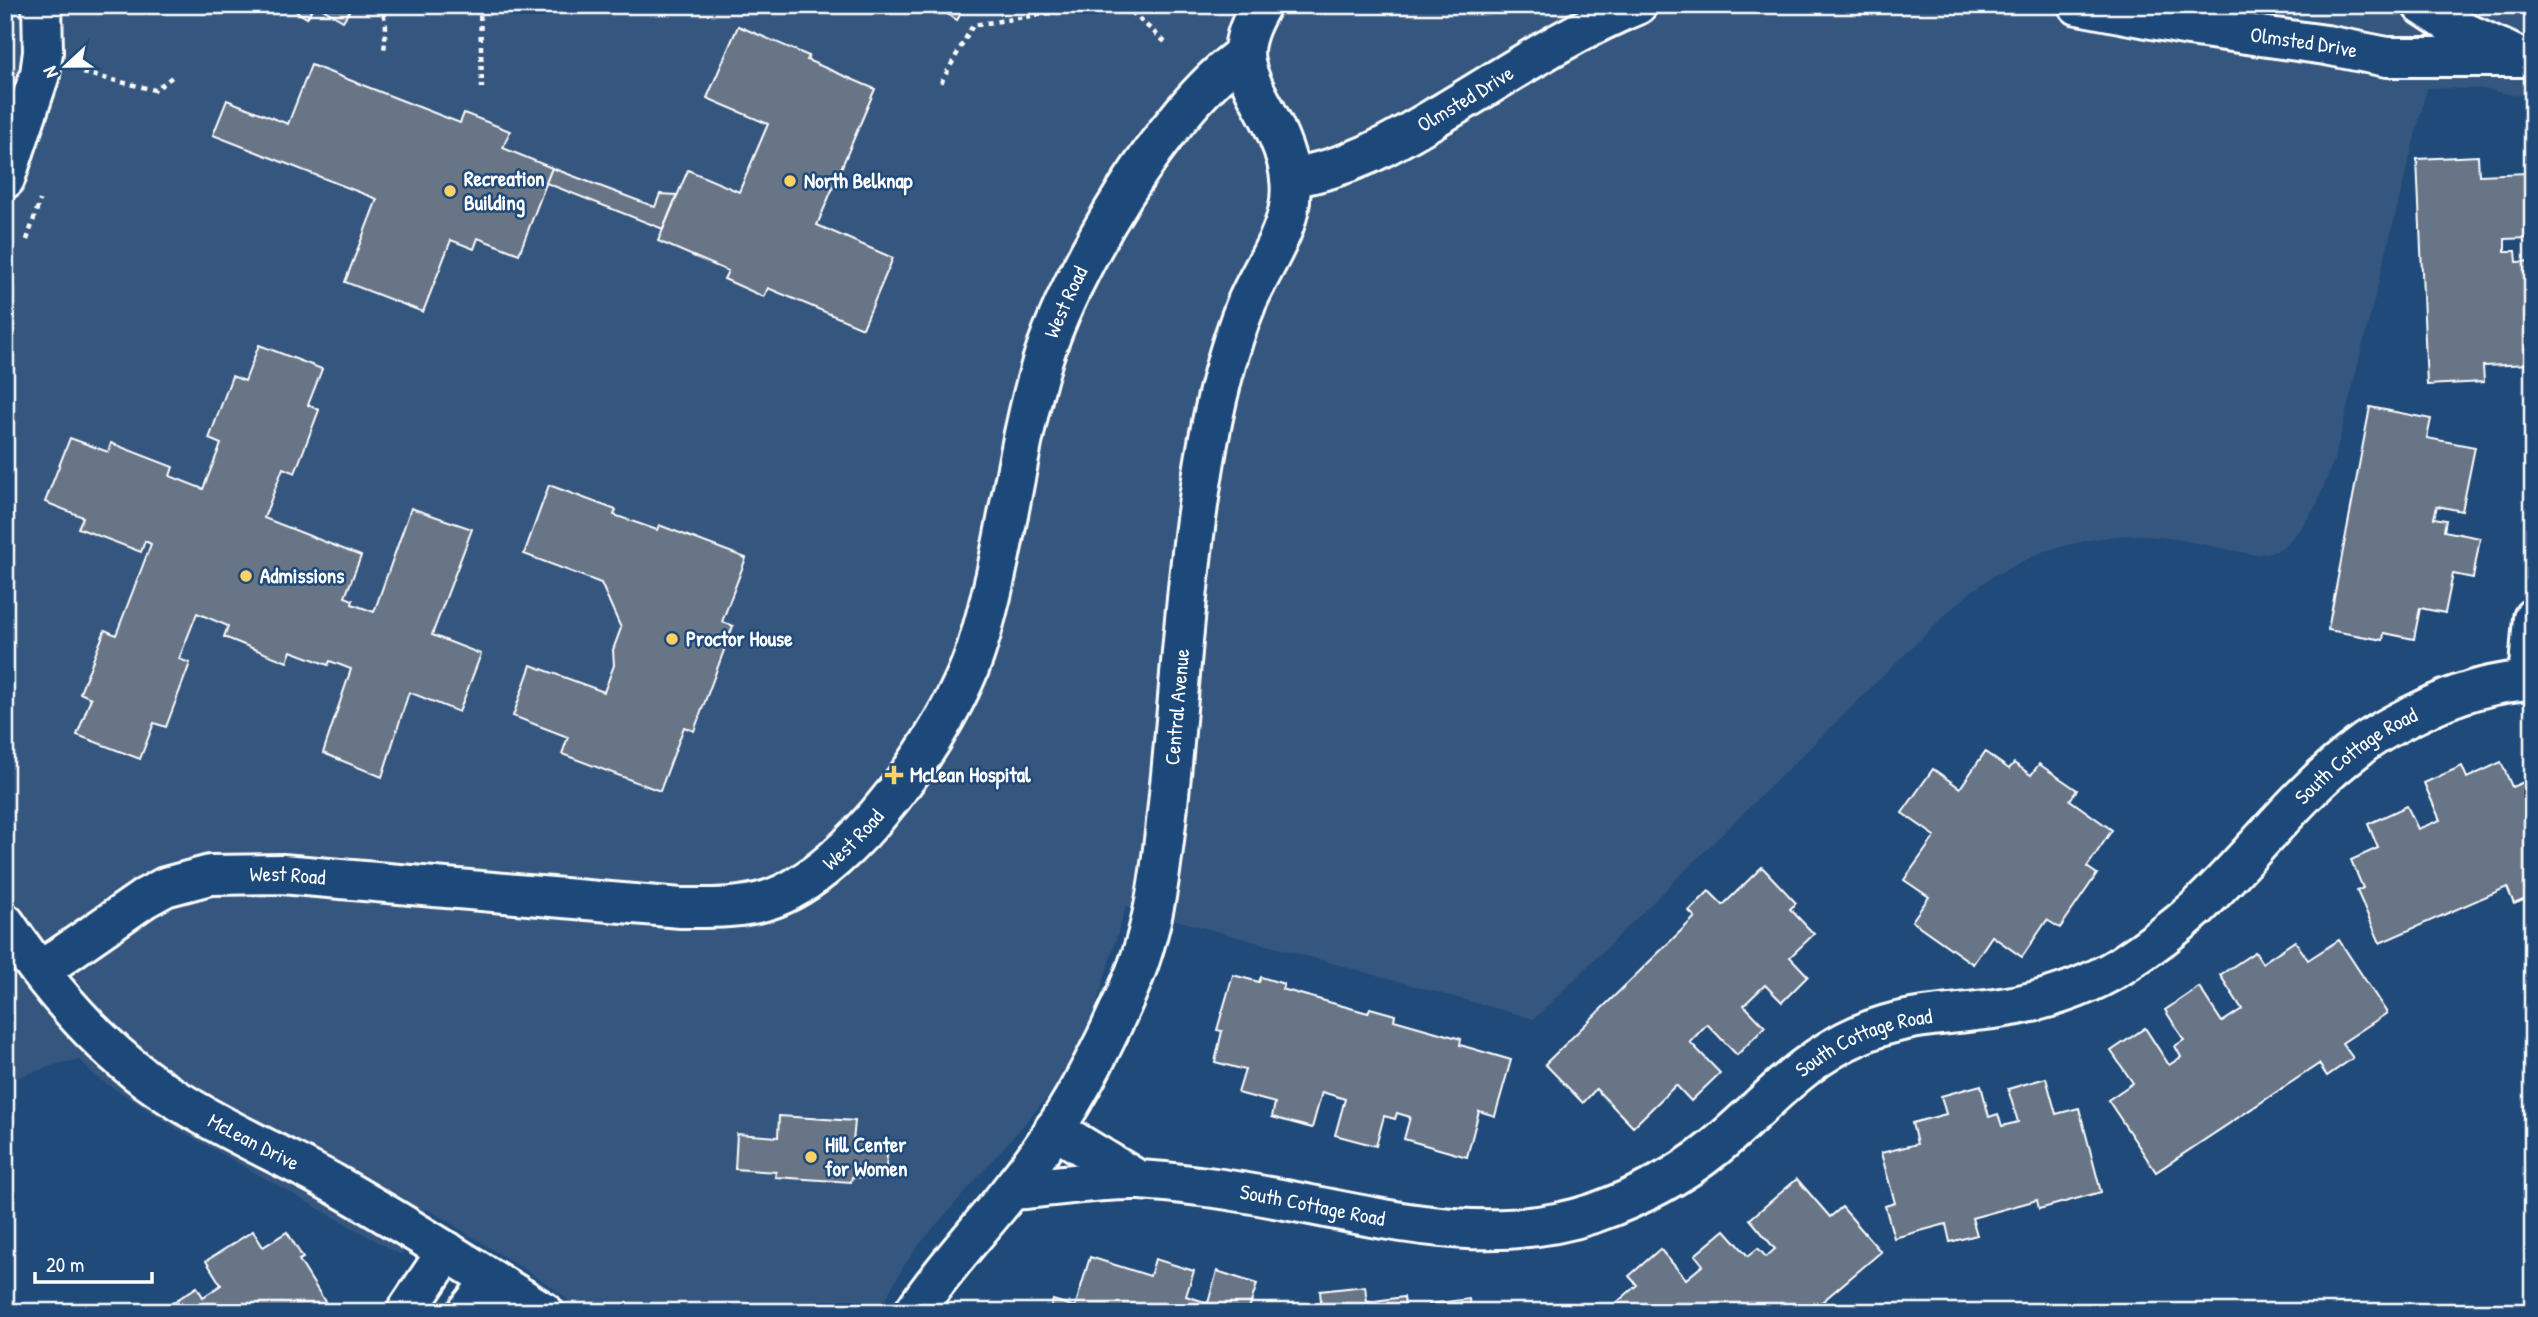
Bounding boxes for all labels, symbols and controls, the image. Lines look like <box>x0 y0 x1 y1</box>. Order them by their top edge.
street label: Olmsted Drive <box>2249 20 2360 65</box>
north arrow <box>32 32 102 102</box>
street label: Olmsted Drive <box>1412 58 1519 139</box>
text: N <box>36 63 64 82</box>
place label: Recreation Building <box>464 164 545 218</box>
place label: North Belknap <box>804 166 914 196</box>
marker: North Belknap <box>782 173 798 189</box>
marker: Recreation Building <box>442 183 458 199</box>
street label: West Road <box>1037 261 1094 342</box>
place label: Admissions <box>260 561 344 590</box>
marker: Admissions <box>238 568 254 584</box>
place label: Proctor House <box>686 624 793 653</box>
marker: Proctor House <box>664 631 680 647</box>
street label: Central Avenue <box>1157 648 1196 766</box>
street label: South Cottage Road <box>2288 700 2422 811</box>
place label: McLean Hospital <box>910 760 1031 790</box>
marker: McLean Hospital <box>884 765 904 785</box>
street label: West Road <box>816 803 890 877</box>
street label: West Road <box>250 859 327 892</box>
street label: South Cottage Road <box>1789 1001 1934 1083</box>
street label: McLean Drive <box>203 1106 304 1177</box>
place label: Hill Center for Women <box>825 1130 907 1183</box>
marker: Hill Center for Women <box>803 1149 819 1165</box>
street label: South Cottage Road <box>1238 1177 1387 1233</box>
scale bar <box>35 1240 152 1284</box>
text: 20 m <box>46 1250 84 1279</box>

